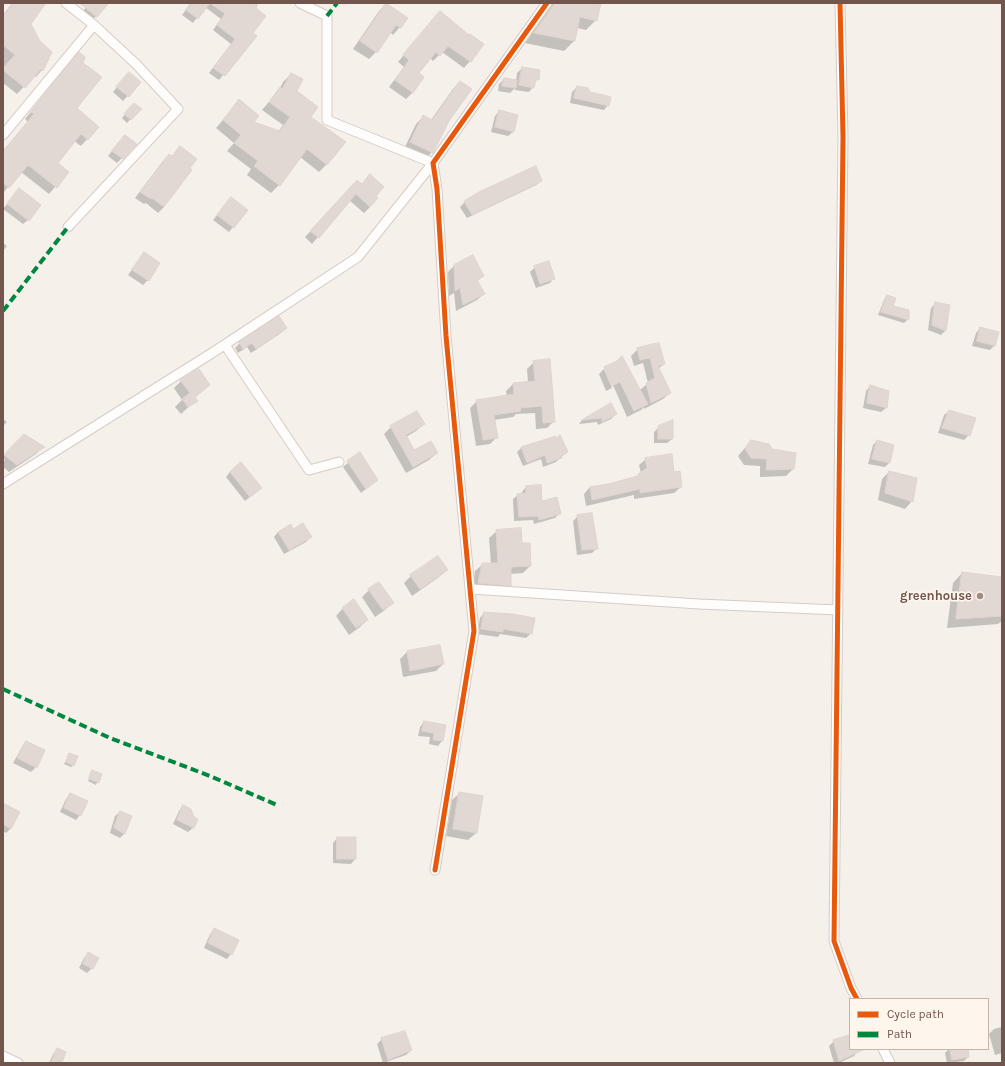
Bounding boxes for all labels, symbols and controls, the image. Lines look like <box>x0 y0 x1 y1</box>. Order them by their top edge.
place label: greenhouse <box>900 588 972 604</box>
marker: greenhouse <box>975 591 985 601</box>
legend <box>849 998 989 1050</box>
text: Cycle path <box>887 1007 944 1021</box>
text: Path <box>887 1027 912 1041</box>

